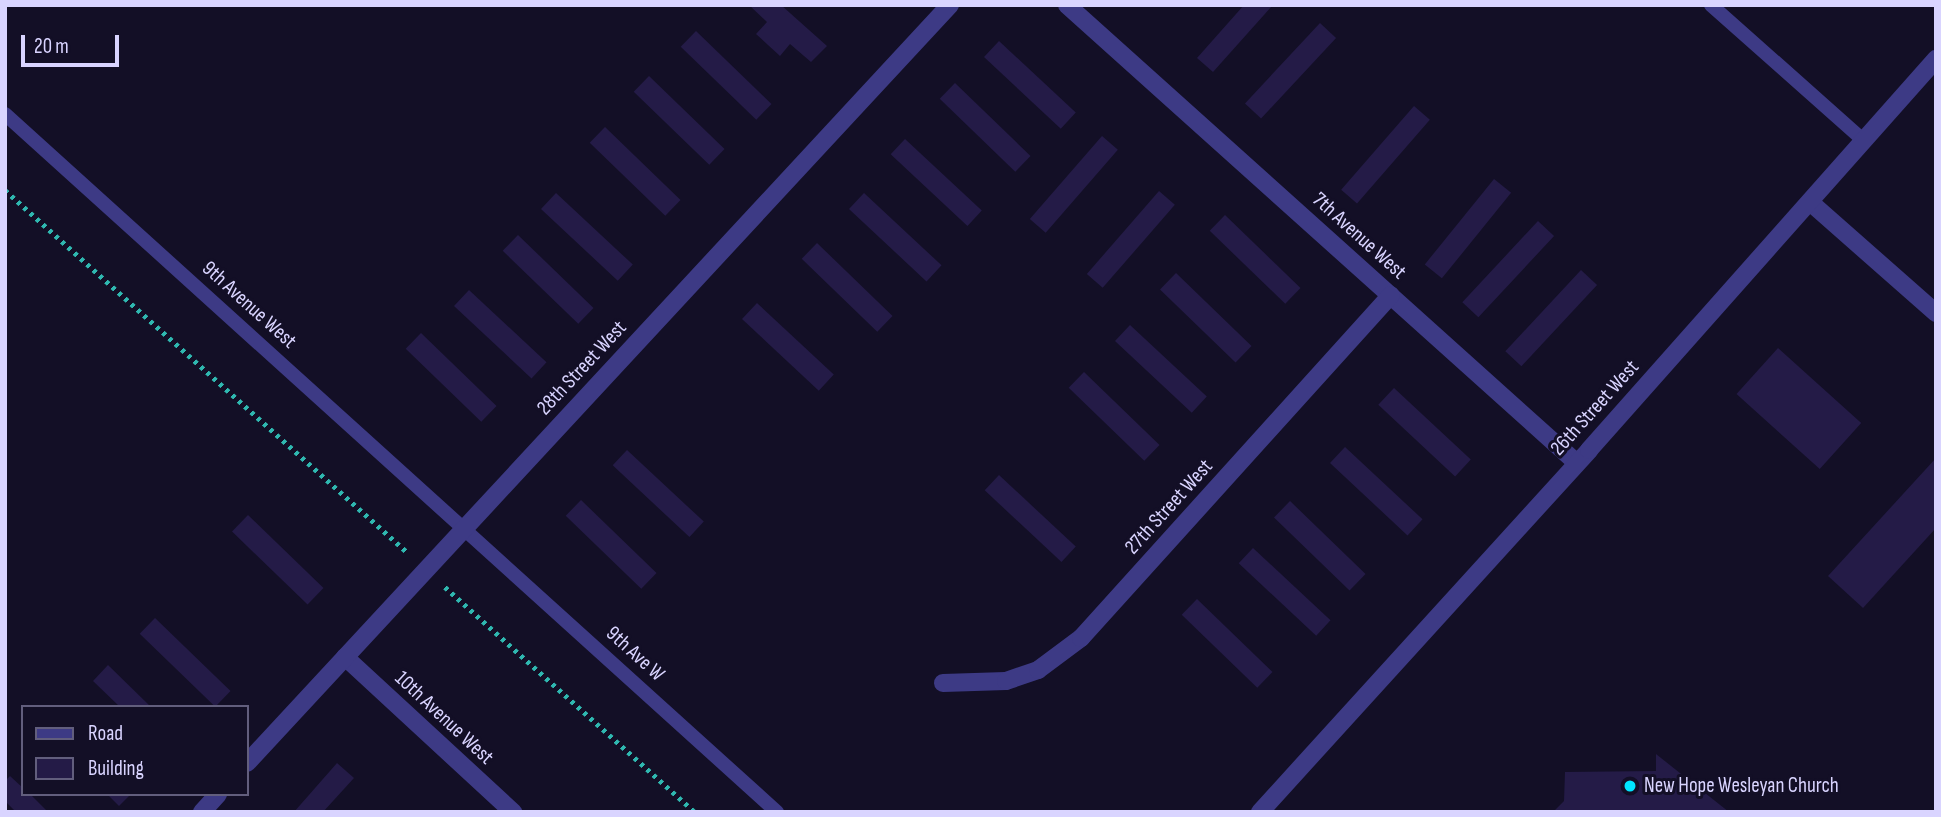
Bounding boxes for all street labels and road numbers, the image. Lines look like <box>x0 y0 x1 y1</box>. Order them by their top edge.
street label: 7th Avenue West <box>1307 187 1411 285</box>
street label: 9th Avenue West <box>197 256 301 354</box>
street label: 28th Street West <box>532 316 632 420</box>
street label: 26th Street West <box>1546 355 1644 461</box>
street label: 27th Street West <box>1120 454 1218 560</box>
street label: 9th Ave W <box>600 621 670 687</box>
street label: 10th Avenue West <box>389 666 499 770</box>

